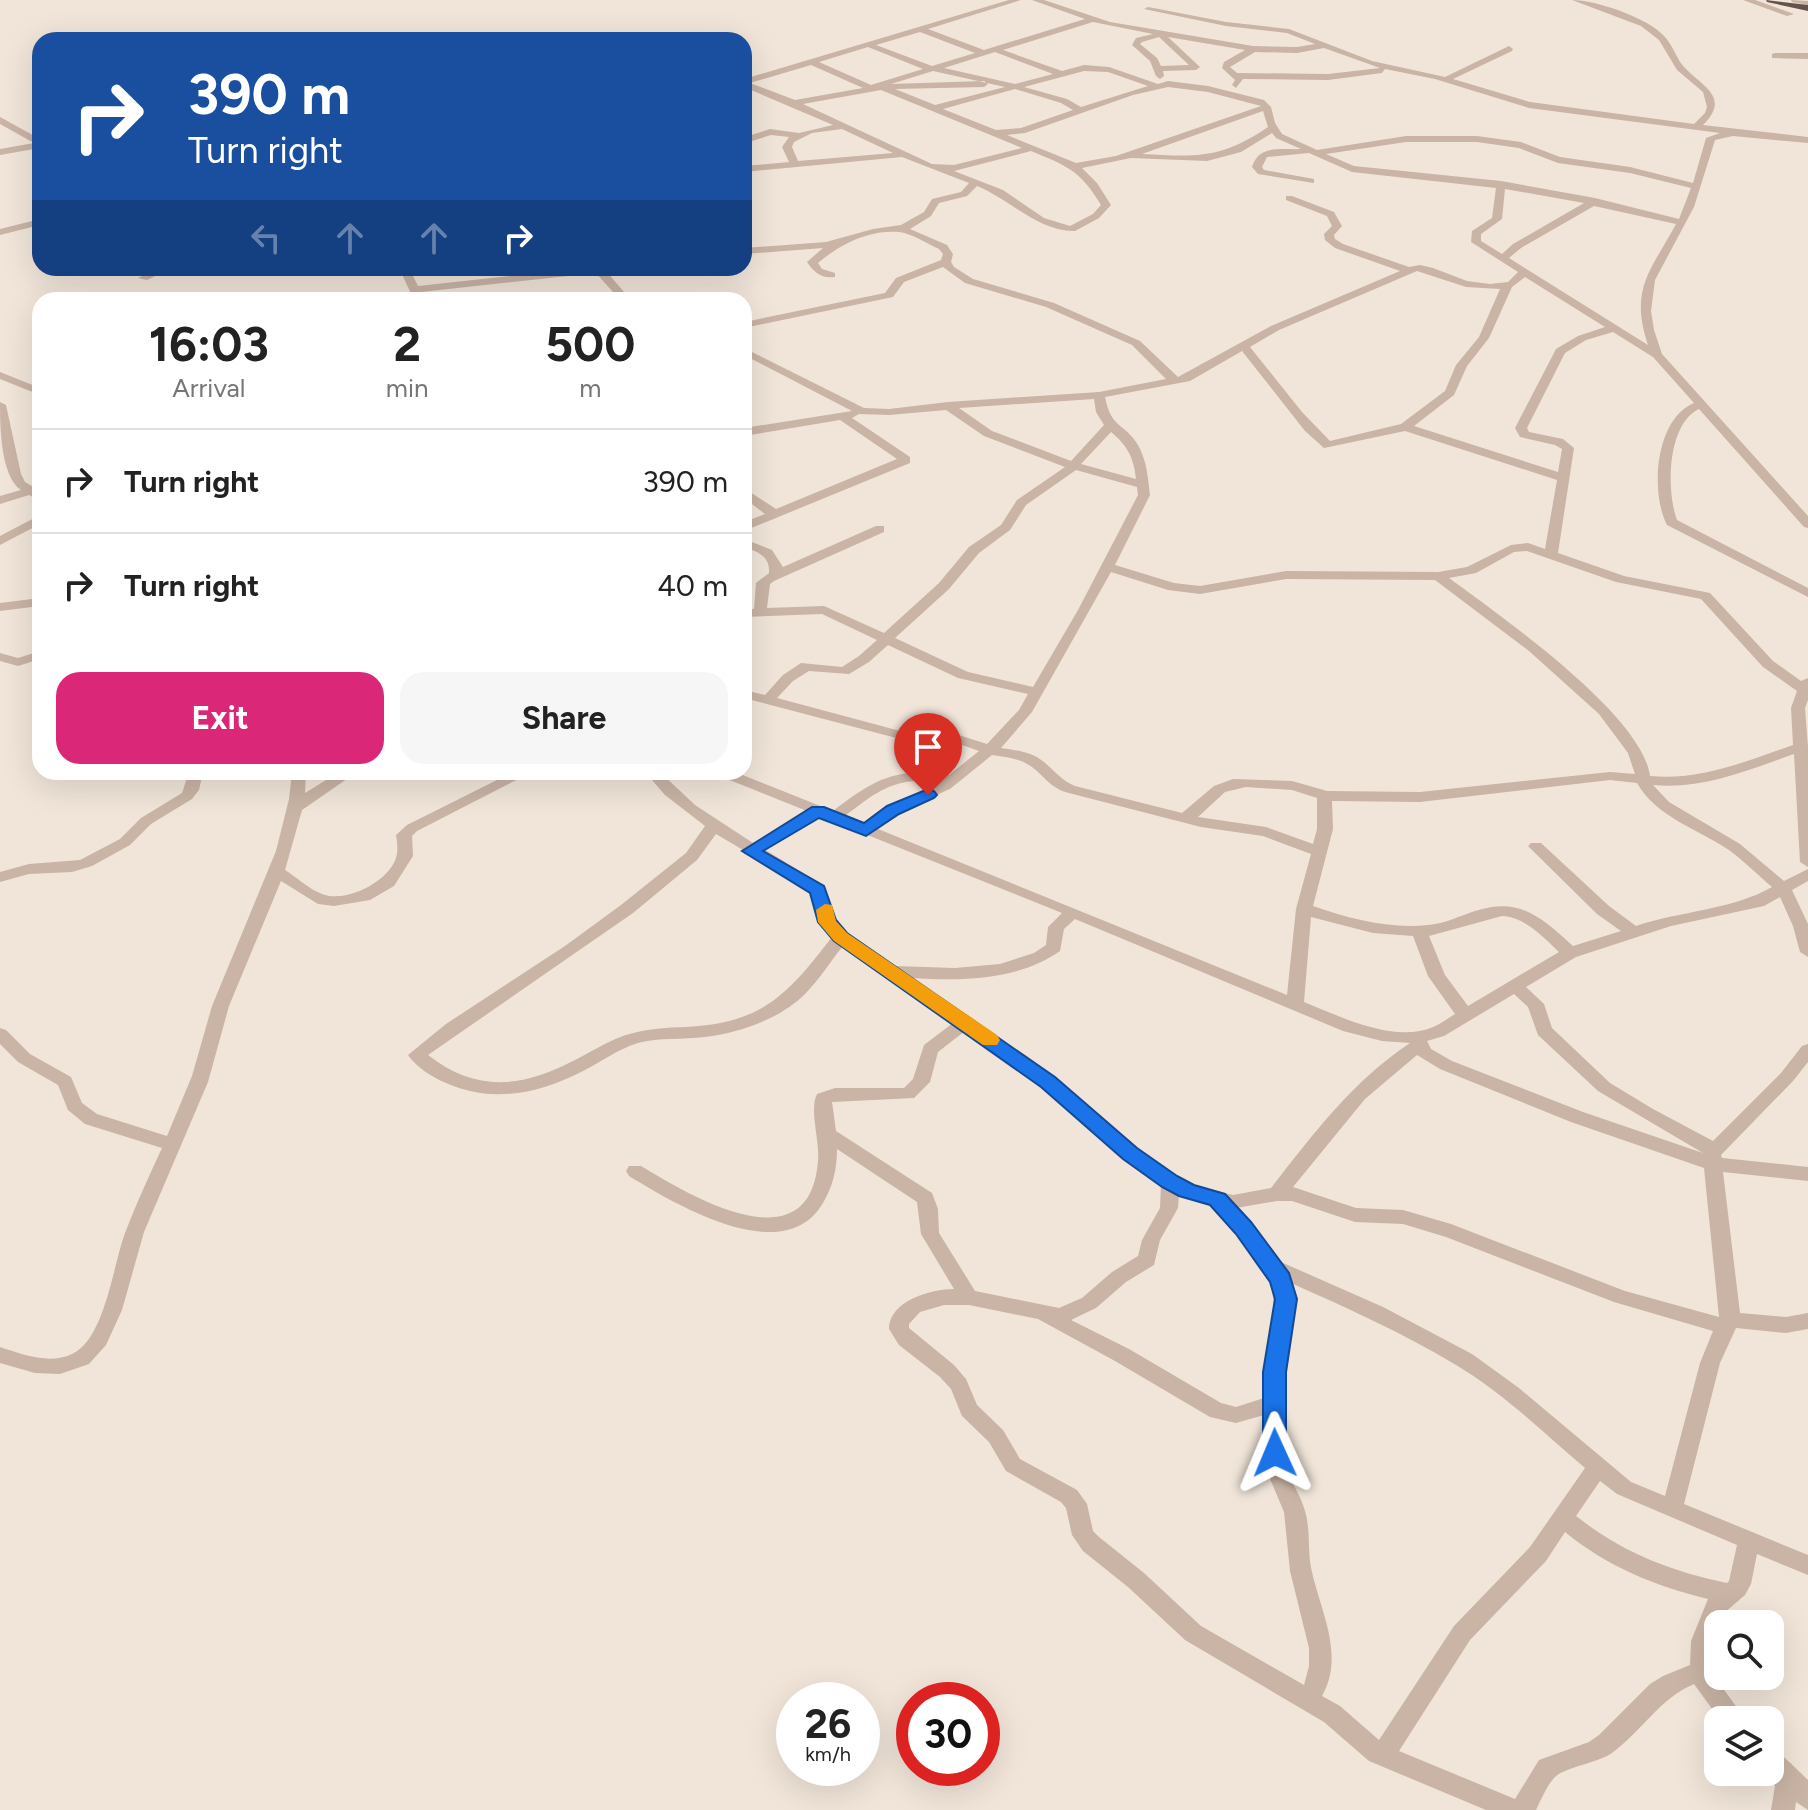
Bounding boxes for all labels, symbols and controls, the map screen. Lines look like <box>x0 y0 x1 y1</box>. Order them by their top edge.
text: 390 m <box>188 61 350 128</box>
icon: right <box>56 64 160 168</box>
text: Turn right <box>188 129 343 172</box>
icon: left <box>244 216 288 260</box>
icon: ahead <box>328 216 372 260</box>
icon: ahead <box>412 216 456 260</box>
icon: right <box>496 216 540 260</box>
text: 16:03 <box>149 315 269 373</box>
text: 2 <box>393 315 421 373</box>
text: 500 <box>545 315 635 373</box>
text: Arrival <box>172 372 246 404</box>
text: min <box>386 372 428 404</box>
text: m <box>579 372 601 404</box>
icon: right <box>56 459 100 503</box>
text: Turn right <box>124 463 259 500</box>
text: 390 m <box>643 463 728 500</box>
icon: right <box>56 563 100 607</box>
text: Turn right <box>124 567 259 604</box>
text: 40 m <box>657 567 728 604</box>
button: Exit <box>56 672 384 764</box>
button: Share <box>400 672 728 764</box>
pin <box>894 713 962 795</box>
icon: arrive <box>906 725 950 769</box>
position arrow <box>1233 1411 1317 1495</box>
map controls <box>1704 1610 1784 1786</box>
button: search <box>1704 1610 1784 1690</box>
speed limit sign: 30 <box>896 1682 1000 1786</box>
text: 26 <box>805 1700 851 1748</box>
button: layers <box>1704 1706 1784 1786</box>
text: km/h <box>805 1742 851 1766</box>

